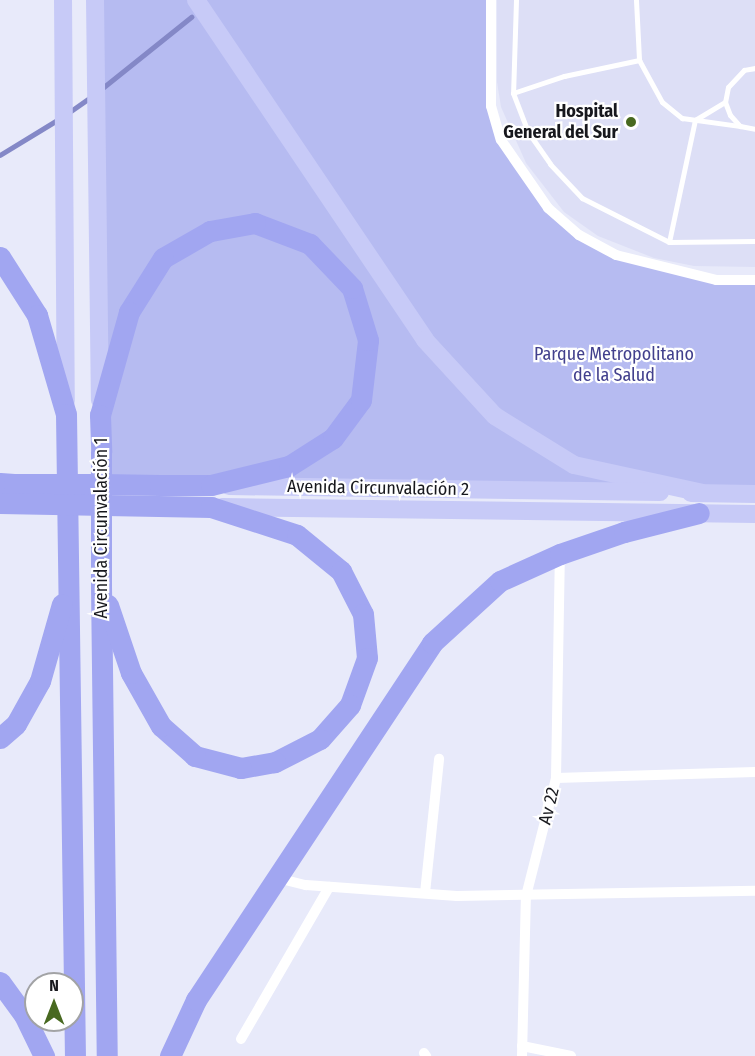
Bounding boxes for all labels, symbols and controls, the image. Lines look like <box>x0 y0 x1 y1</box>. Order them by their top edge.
place label: Hospital General del Sur <box>503 101 618 144</box>
marker: Hospital General del Sur <box>622 113 640 131</box>
park label: Parque Metropolitano de la Salud <box>534 344 694 386</box>
street label: Avenida Circunvalación 1 <box>90 437 112 619</box>
street label: Avenida Circunvalación 2 <box>287 476 469 500</box>
street label: Av 22 <box>534 785 564 827</box>
north arrow <box>24 972 84 1032</box>
text: N <box>49 976 59 995</box>

